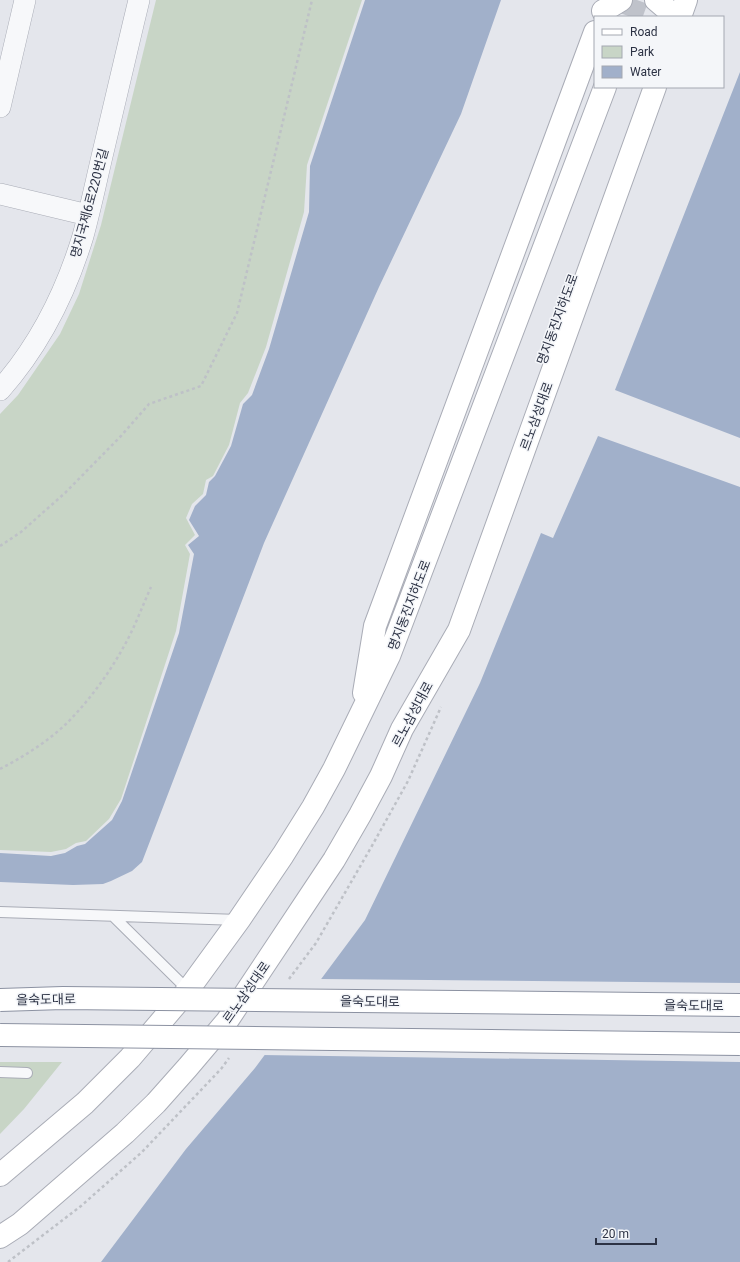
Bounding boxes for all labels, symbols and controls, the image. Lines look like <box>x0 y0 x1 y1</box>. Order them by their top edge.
legend <box>594 16 724 88</box>
text: Road <box>630 25 658 39</box>
text: Park <box>630 45 655 59</box>
text: Water <box>630 65 661 79</box>
street label: 명지국제6로220번길 <box>68 147 111 260</box>
street label: 명지동진지하도로 <box>534 272 581 367</box>
street label: 르노삼성대로 <box>517 380 556 452</box>
street label: 명지동진지하도로 <box>385 558 434 653</box>
street label: 르노삼성대로 <box>389 679 436 749</box>
street label: 르노삼성대로 <box>220 959 273 1026</box>
street label: 을숙도대로 <box>16 991 76 1008</box>
street label: 을숙도대로 <box>340 993 400 1010</box>
street label: 을숙도대로 <box>664 997 724 1014</box>
scale bar <box>596 1220 656 1246</box>
text: 20 m <box>602 1227 629 1241</box>

